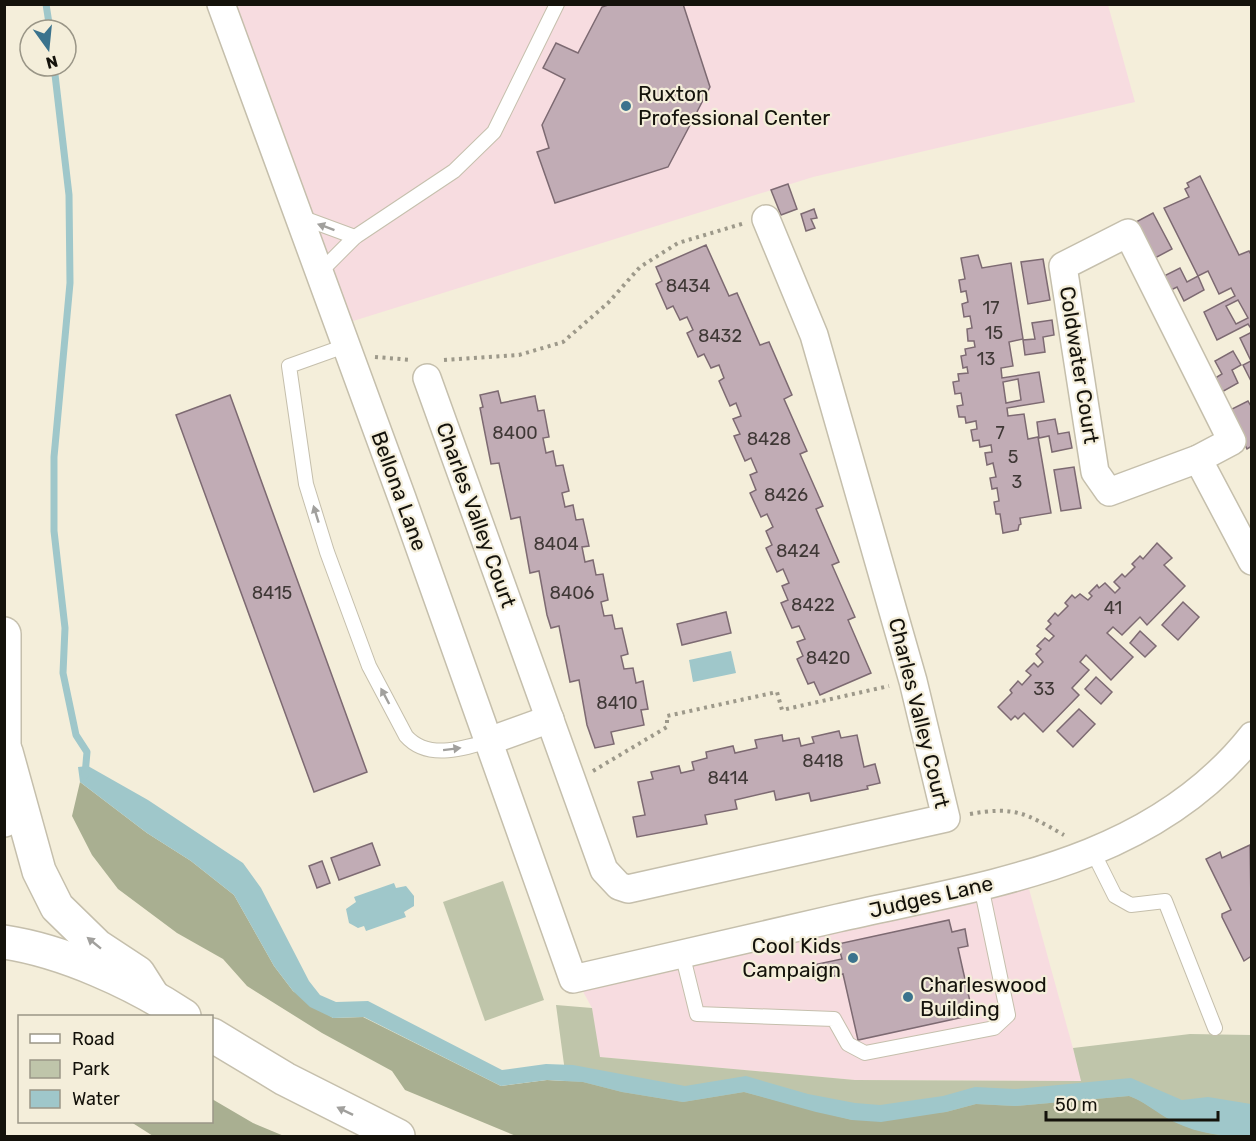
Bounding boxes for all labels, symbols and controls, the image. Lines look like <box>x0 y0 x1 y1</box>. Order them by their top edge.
north arrow <box>18 18 78 78</box>
text: N <box>44 51 60 73</box>
place label: Ruxton Professional Center <box>638 81 830 130</box>
marker: Ruxton Professional Center <box>619 99 633 113</box>
one-way arrow <box>317 221 335 231</box>
house number: 8434 <box>666 275 710 297</box>
street label: Coldwater Court <box>1055 284 1104 445</box>
house number: 17 <box>983 297 999 319</box>
house number: 15 <box>985 322 1003 344</box>
house number: 8432 <box>698 325 742 347</box>
house number: 13 <box>977 348 995 370</box>
street label: Charles Valley Court <box>431 419 522 611</box>
house number: 8400 <box>492 422 538 444</box>
house number: 7 <box>995 422 1005 444</box>
street label: Bellona Lane <box>366 428 433 554</box>
house number: 8428 <box>747 428 791 450</box>
house number: 5 <box>1008 446 1018 468</box>
house number: 3 <box>1012 471 1022 493</box>
house number: 8426 <box>764 484 808 506</box>
one-way arrow <box>310 505 320 523</box>
house number: 8404 <box>533 533 579 555</box>
house number: 8424 <box>776 540 820 562</box>
house number: 8415 <box>252 582 292 604</box>
house number: 8406 <box>550 582 595 604</box>
house number: 8422 <box>791 594 835 616</box>
house number: 41 <box>1104 597 1122 619</box>
street label: Charles Valley Court <box>884 615 955 811</box>
house number: 8420 <box>806 647 850 669</box>
house number: 33 <box>1033 678 1055 700</box>
one-way arrow <box>380 687 390 704</box>
house number: 8410 <box>596 692 638 714</box>
one-way arrow <box>442 745 461 754</box>
house number: 8418 <box>802 750 844 772</box>
house number: 8414 <box>707 767 749 789</box>
street label: Judges Lane <box>866 870 995 923</box>
place label: Cool Kids Campaign <box>742 933 841 982</box>
one-way arrow <box>86 937 101 949</box>
marker: Cool Kids Campaign <box>846 951 860 965</box>
place label: Charleswood Building <box>920 972 1047 1021</box>
marker: Charleswood Building <box>901 990 915 1004</box>
legend <box>18 1015 213 1123</box>
text: Road <box>72 1028 115 1050</box>
text: Park <box>72 1058 110 1080</box>
scale bar <box>1046 1084 1218 1122</box>
text: Water <box>72 1088 120 1110</box>
text: 50 m <box>1055 1094 1098 1116</box>
one-way arrow <box>336 1107 353 1116</box>

